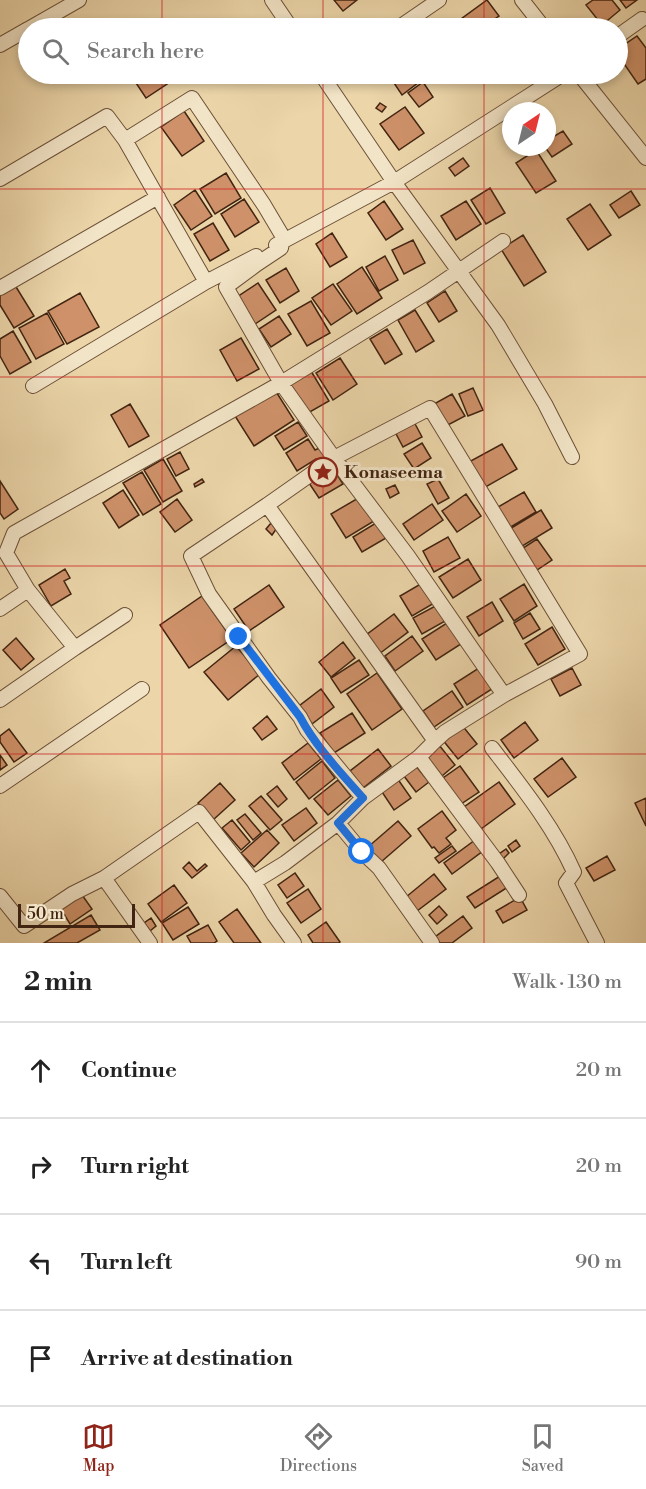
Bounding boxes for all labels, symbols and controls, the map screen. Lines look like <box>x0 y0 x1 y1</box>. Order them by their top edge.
search box <box>18 18 628 84</box>
icon: search <box>39 35 72 68</box>
text: Search here <box>87 38 204 65</box>
north arrow <box>502 102 556 156</box>
place icon: Konaseema <box>307 456 339 488</box>
place label: Konaseema <box>344 461 443 484</box>
route end <box>225 623 251 649</box>
route start <box>348 838 374 864</box>
scale bar <box>18 901 135 928</box>
text: 50 m <box>27 904 64 924</box>
text: 2 min <box>24 966 92 998</box>
text: Walk · 130 m <box>513 970 622 995</box>
icon: ahead <box>24 1054 57 1087</box>
text: Continue <box>81 1057 177 1084</box>
text: 20 m <box>576 1058 622 1083</box>
icon: right <box>24 1150 57 1183</box>
text: Turn right <box>81 1153 189 1180</box>
text: 20 m <box>576 1154 622 1179</box>
icon: left <box>24 1246 57 1279</box>
text: Turn left <box>81 1249 172 1276</box>
text: 90 m <box>575 1250 622 1275</box>
icon: arrive <box>24 1342 57 1375</box>
text: Arrive at destination <box>81 1345 293 1372</box>
tab: Map <box>82 1420 115 1476</box>
tab: Directions <box>280 1420 357 1476</box>
tab: Saved <box>522 1420 564 1476</box>

